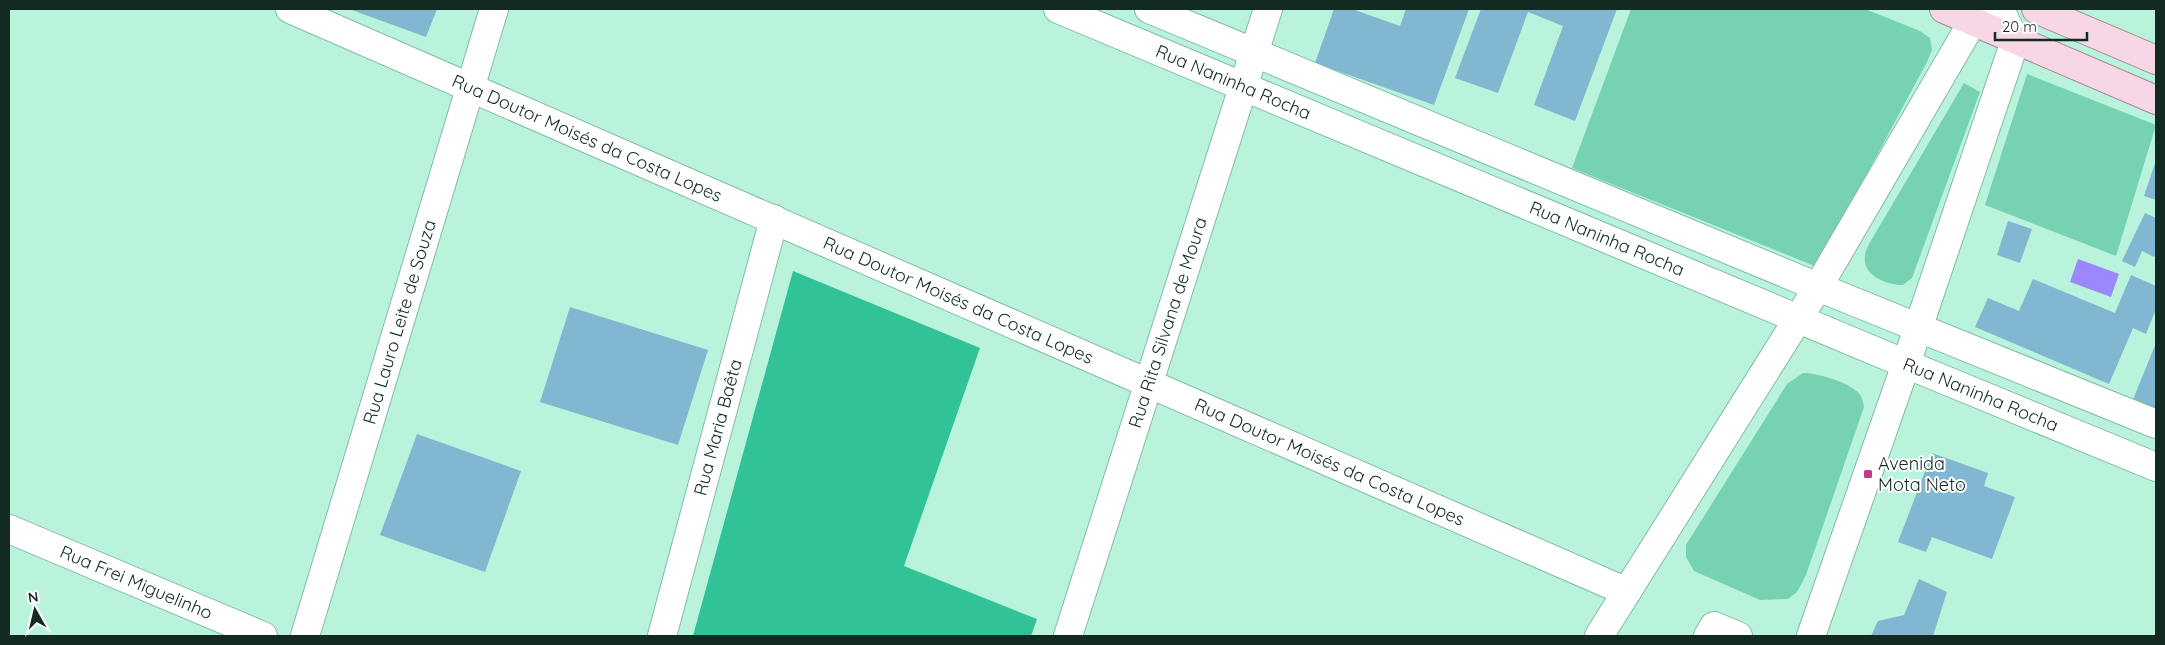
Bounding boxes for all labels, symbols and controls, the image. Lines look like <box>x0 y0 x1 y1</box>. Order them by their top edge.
scale bar <box>1995 10 2088 42</box>
text: 20 m <box>2002 17 2037 36</box>
street label: Rua Naninha Rocha <box>1152 39 1315 125</box>
street label: Rua Doutor Moisés da Costa Lopes <box>449 69 726 207</box>
street label: Rua Naninha Rocha <box>1526 196 1688 281</box>
street label: Rua Rita Silvana de Moura <box>1123 214 1212 431</box>
street label: Rua Lauro Leite de Souza <box>358 217 441 427</box>
street label: Rua Doutor Moisés da Costa Lopes <box>820 231 1097 369</box>
street label: Rua Naninha Rocha <box>1900 352 2062 437</box>
street label: Rua Maria Baêta <box>688 357 747 498</box>
street label: Rua Doutor Moisés da Costa Lopes <box>1191 393 1468 531</box>
place label: Avenida Mota Neto <box>1878 452 1966 496</box>
marker: Avenida Mota Neto <box>1862 468 1874 480</box>
street label: Rua Frei Miguelinho <box>57 540 216 624</box>
north arrow <box>10 585 60 635</box>
text: N <box>27 587 40 607</box>

